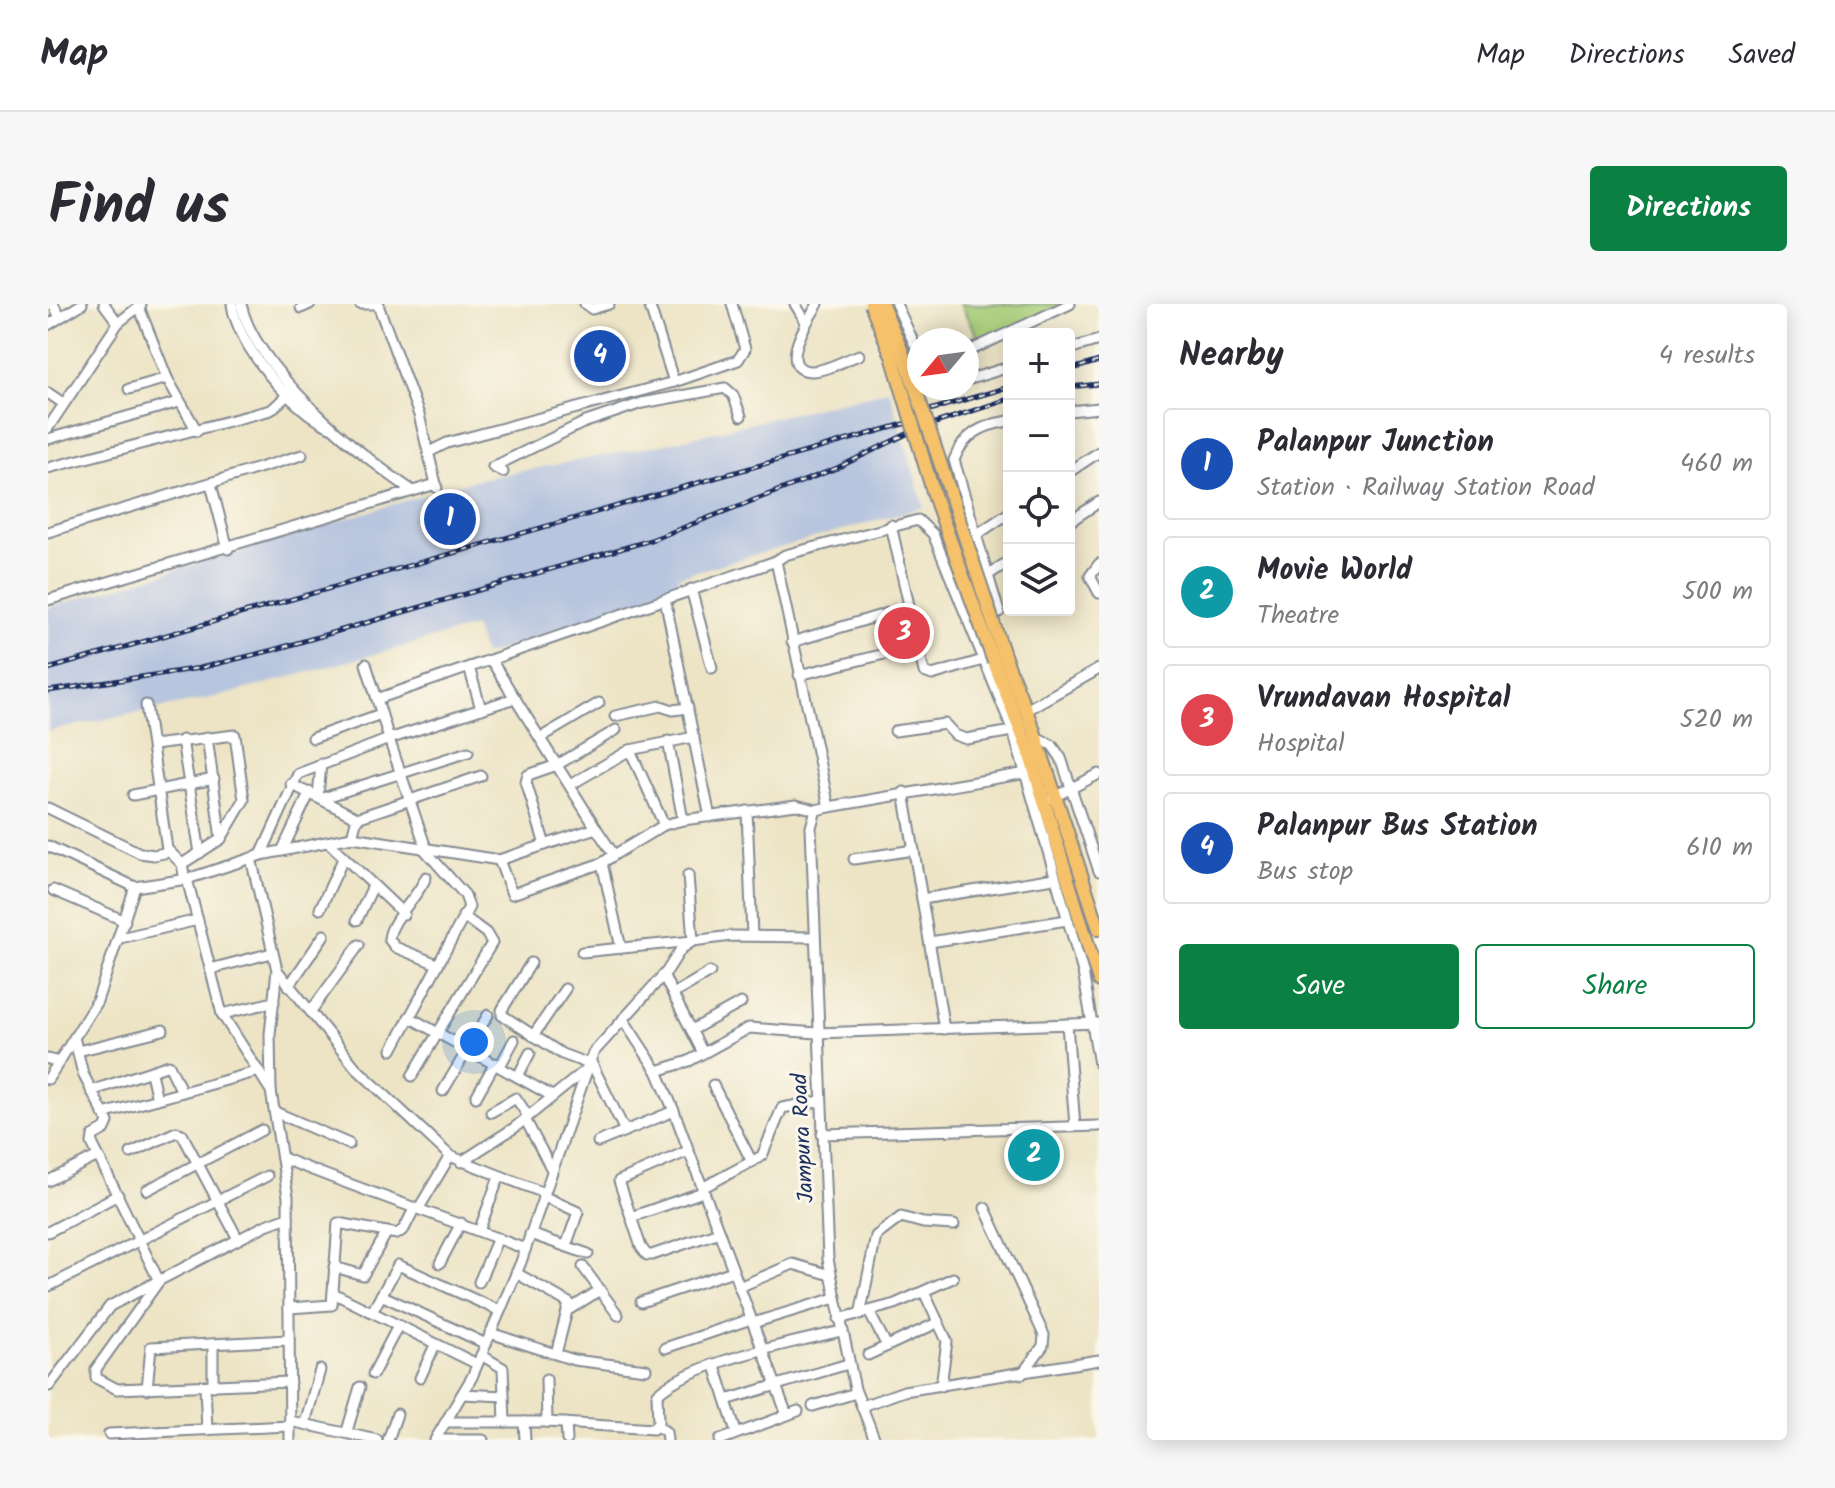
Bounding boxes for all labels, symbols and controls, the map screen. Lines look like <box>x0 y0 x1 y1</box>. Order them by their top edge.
text: Map <box>40 25 109 85</box>
text: Map <box>1476 33 1525 78</box>
text: Directions <box>1569 33 1685 78</box>
text: Saved <box>1729 33 1795 78</box>
text: Find us <box>48 163 229 253</box>
button: Directions <box>1590 166 1787 251</box>
pin: 4 <box>574 326 626 386</box>
north arrow <box>907 328 979 400</box>
map controls <box>1003 328 1075 616</box>
button: + <box>1003 328 1075 400</box>
text: Nearby <box>1179 329 1284 383</box>
text: 4 results <box>1659 335 1755 377</box>
button: − <box>1003 400 1075 472</box>
text: Palanpur Junction <box>1257 419 1494 467</box>
text: 1 <box>1203 443 1211 485</box>
text: 460 m <box>1680 443 1753 485</box>
text: Station · Railway Station Road <box>1257 467 1595 509</box>
button: locate <box>1003 472 1075 544</box>
pin: 1 <box>424 489 476 549</box>
button: layers <box>1003 544 1075 616</box>
text: Movie World <box>1257 547 1412 595</box>
text: 2 <box>1199 571 1215 613</box>
text: 500 m <box>1682 571 1753 613</box>
text: Theatre <box>1257 595 1339 637</box>
pin: 3 <box>878 603 930 663</box>
text: Vrundavan Hospital <box>1257 675 1511 723</box>
text: 3 <box>1200 699 1214 741</box>
text: 520 m <box>1680 699 1753 741</box>
text: Hospital <box>1257 723 1345 765</box>
text: Palanpur Bus Station <box>1257 803 1538 851</box>
text: 4 <box>1200 827 1214 869</box>
text: 610 m <box>1686 827 1753 869</box>
text: Bus stop <box>1257 851 1353 893</box>
button: Save <box>1179 944 1459 1029</box>
button: Share <box>1475 944 1755 1029</box>
your location <box>454 1022 494 1062</box>
street label: Jampura Road <box>783 1071 825 1204</box>
pin: 2 <box>1008 1125 1060 1185</box>

